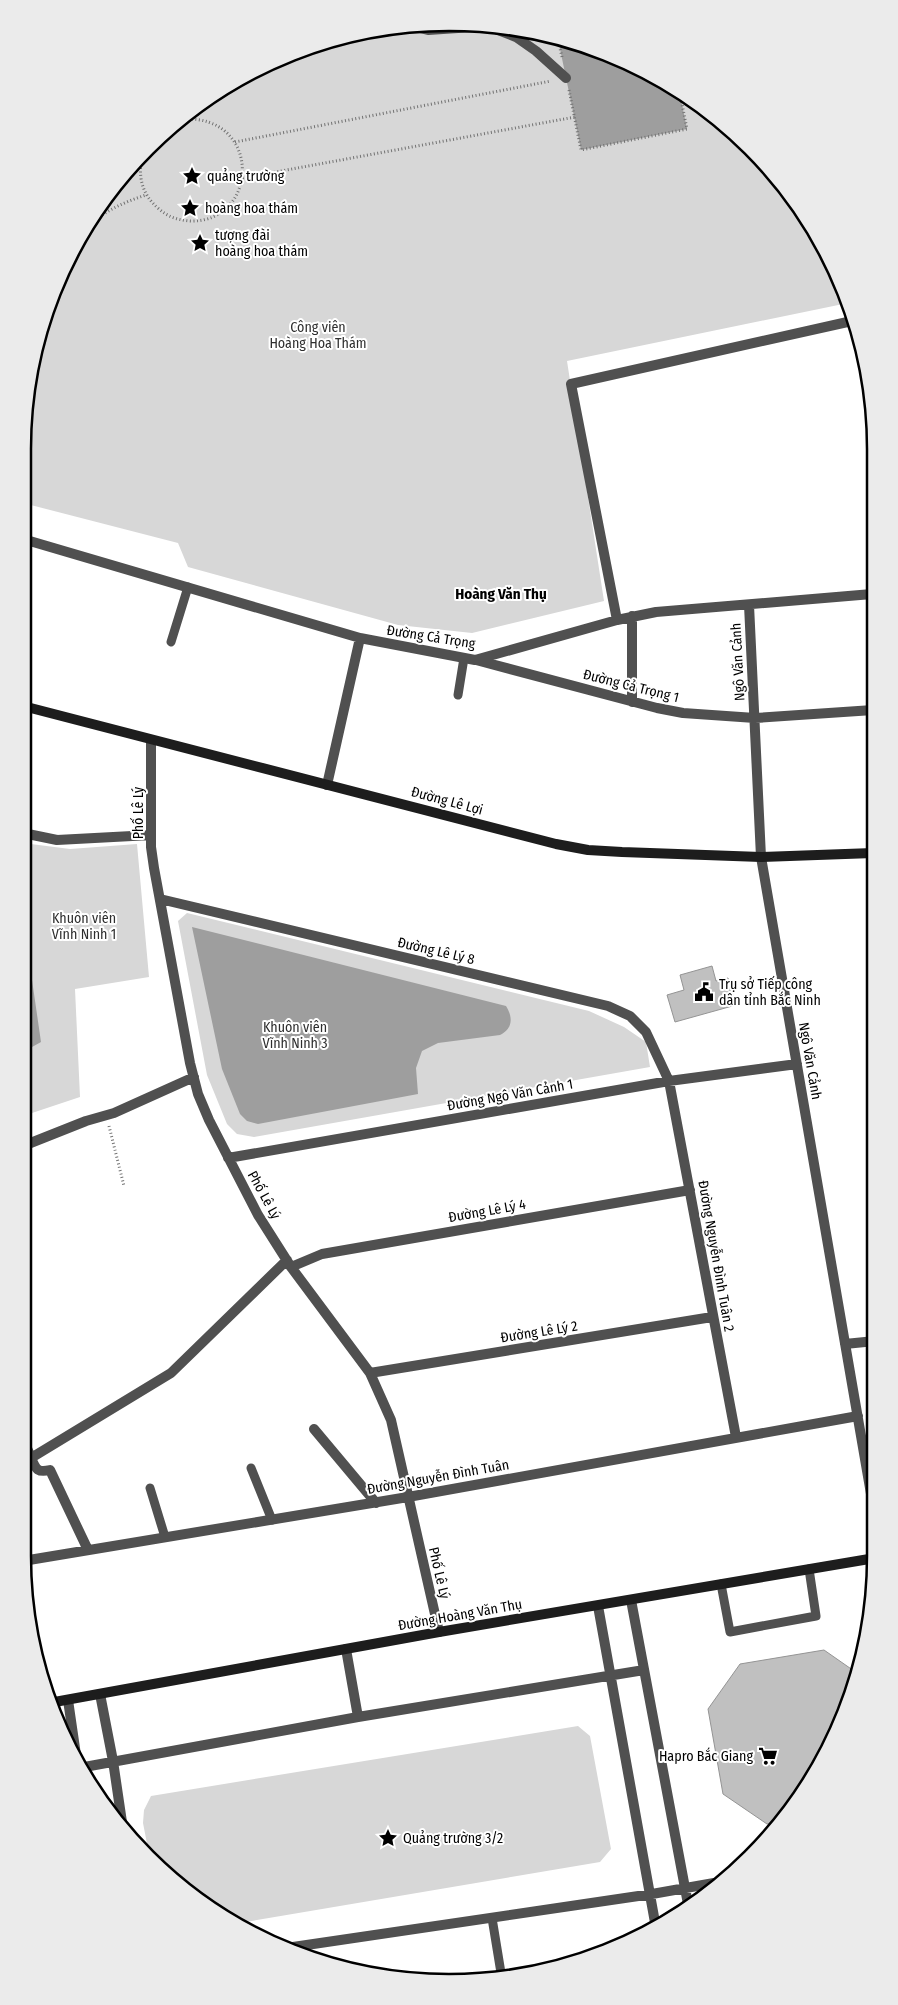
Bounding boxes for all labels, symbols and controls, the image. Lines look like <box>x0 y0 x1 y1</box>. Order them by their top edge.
place icon: quảng trường <box>181 165 203 187</box>
place label: quảng trường <box>207 168 285 185</box>
place icon: hoàng hoa thám <box>179 197 201 219</box>
place label: hoàng hoa thám <box>205 200 298 217</box>
place label: tượng đài hoàng hoa thám <box>215 227 308 260</box>
place icon: tượng đài hoàng hoa thám <box>189 232 211 254</box>
park label: Công viên Hoàng Hoa Thám <box>269 319 367 352</box>
district label: Hoàng Văn Thụ <box>455 585 547 603</box>
street label: Đường Cả Trọng <box>385 622 477 652</box>
street label: Ngô Văn Cảnh <box>727 623 749 701</box>
street label: Đường Cả Trọng 1 <box>581 666 681 706</box>
street label: Đường Lê Lợi <box>409 783 485 819</box>
street label: Phố Lê Lý <box>129 786 147 839</box>
park label: Khuôn viên Vĩnh Ninh 1 <box>52 910 116 943</box>
street label: Đường Lê Lý 8 <box>396 934 476 968</box>
place label: Trụ sở Tiếp công dân tỉnh Bắc Ninh <box>719 975 821 1009</box>
public building icon: Trụ sở Tiếp công dân tỉnh Bắc Ninh <box>693 981 715 1003</box>
park label: Khuôn viên Vĩnh Ninh 3 <box>262 1019 328 1052</box>
street label: Ngô Văn Cảnh <box>795 1021 825 1101</box>
street label: Đường Ngô Văn Cảnh 1 <box>446 1076 574 1114</box>
street label: Phố Lê Lý <box>244 1167 285 1223</box>
street label: Đường Nguyễn Đình Tuân 2 <box>694 1179 738 1333</box>
street label: Đường Lê Lý 4 <box>447 1196 527 1226</box>
street label: Đường Lê Lý 2 <box>499 1318 579 1346</box>
street label: Đường Nguyễn Đình Tuân <box>366 1456 510 1498</box>
street label: Phố Lê Lý <box>425 1545 454 1601</box>
street label: Đường Hoàng Văn Thụ <box>397 1596 523 1634</box>
supermarket icon: Hapro Bắc Giang <box>757 1745 779 1767</box>
place label: Hapro Bắc Giang <box>659 1747 753 1765</box>
place icon: Quảng trường 3/2 <box>377 1827 399 1849</box>
place label: Quảng trường 3/2 <box>403 1830 503 1847</box>

